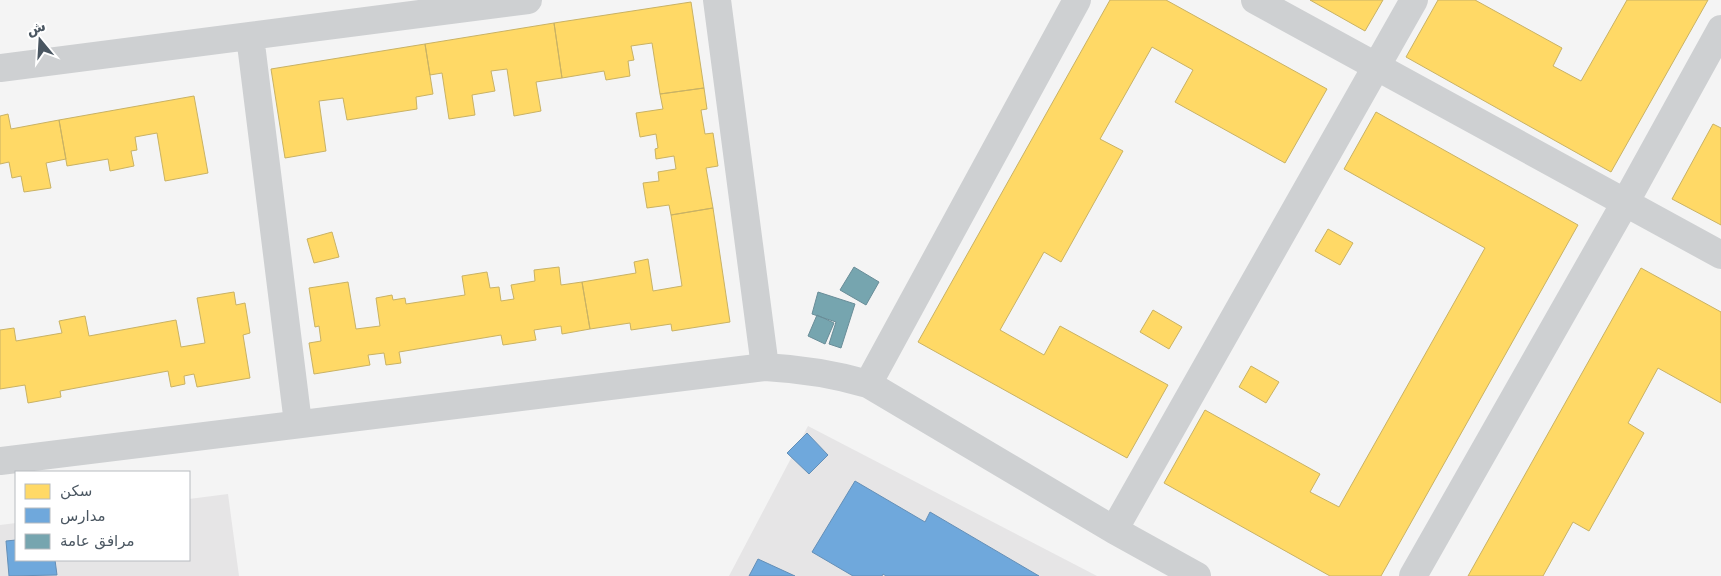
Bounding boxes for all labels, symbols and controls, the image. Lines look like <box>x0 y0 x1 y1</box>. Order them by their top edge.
north arrow <box>15 15 65 65</box>
text: ش <box>24 17 48 38</box>
legend <box>15 471 190 561</box>
text: سكن <box>60 482 92 500</box>
text: مدارس <box>60 507 106 525</box>
text: مرافق عامة <box>60 532 135 550</box>

